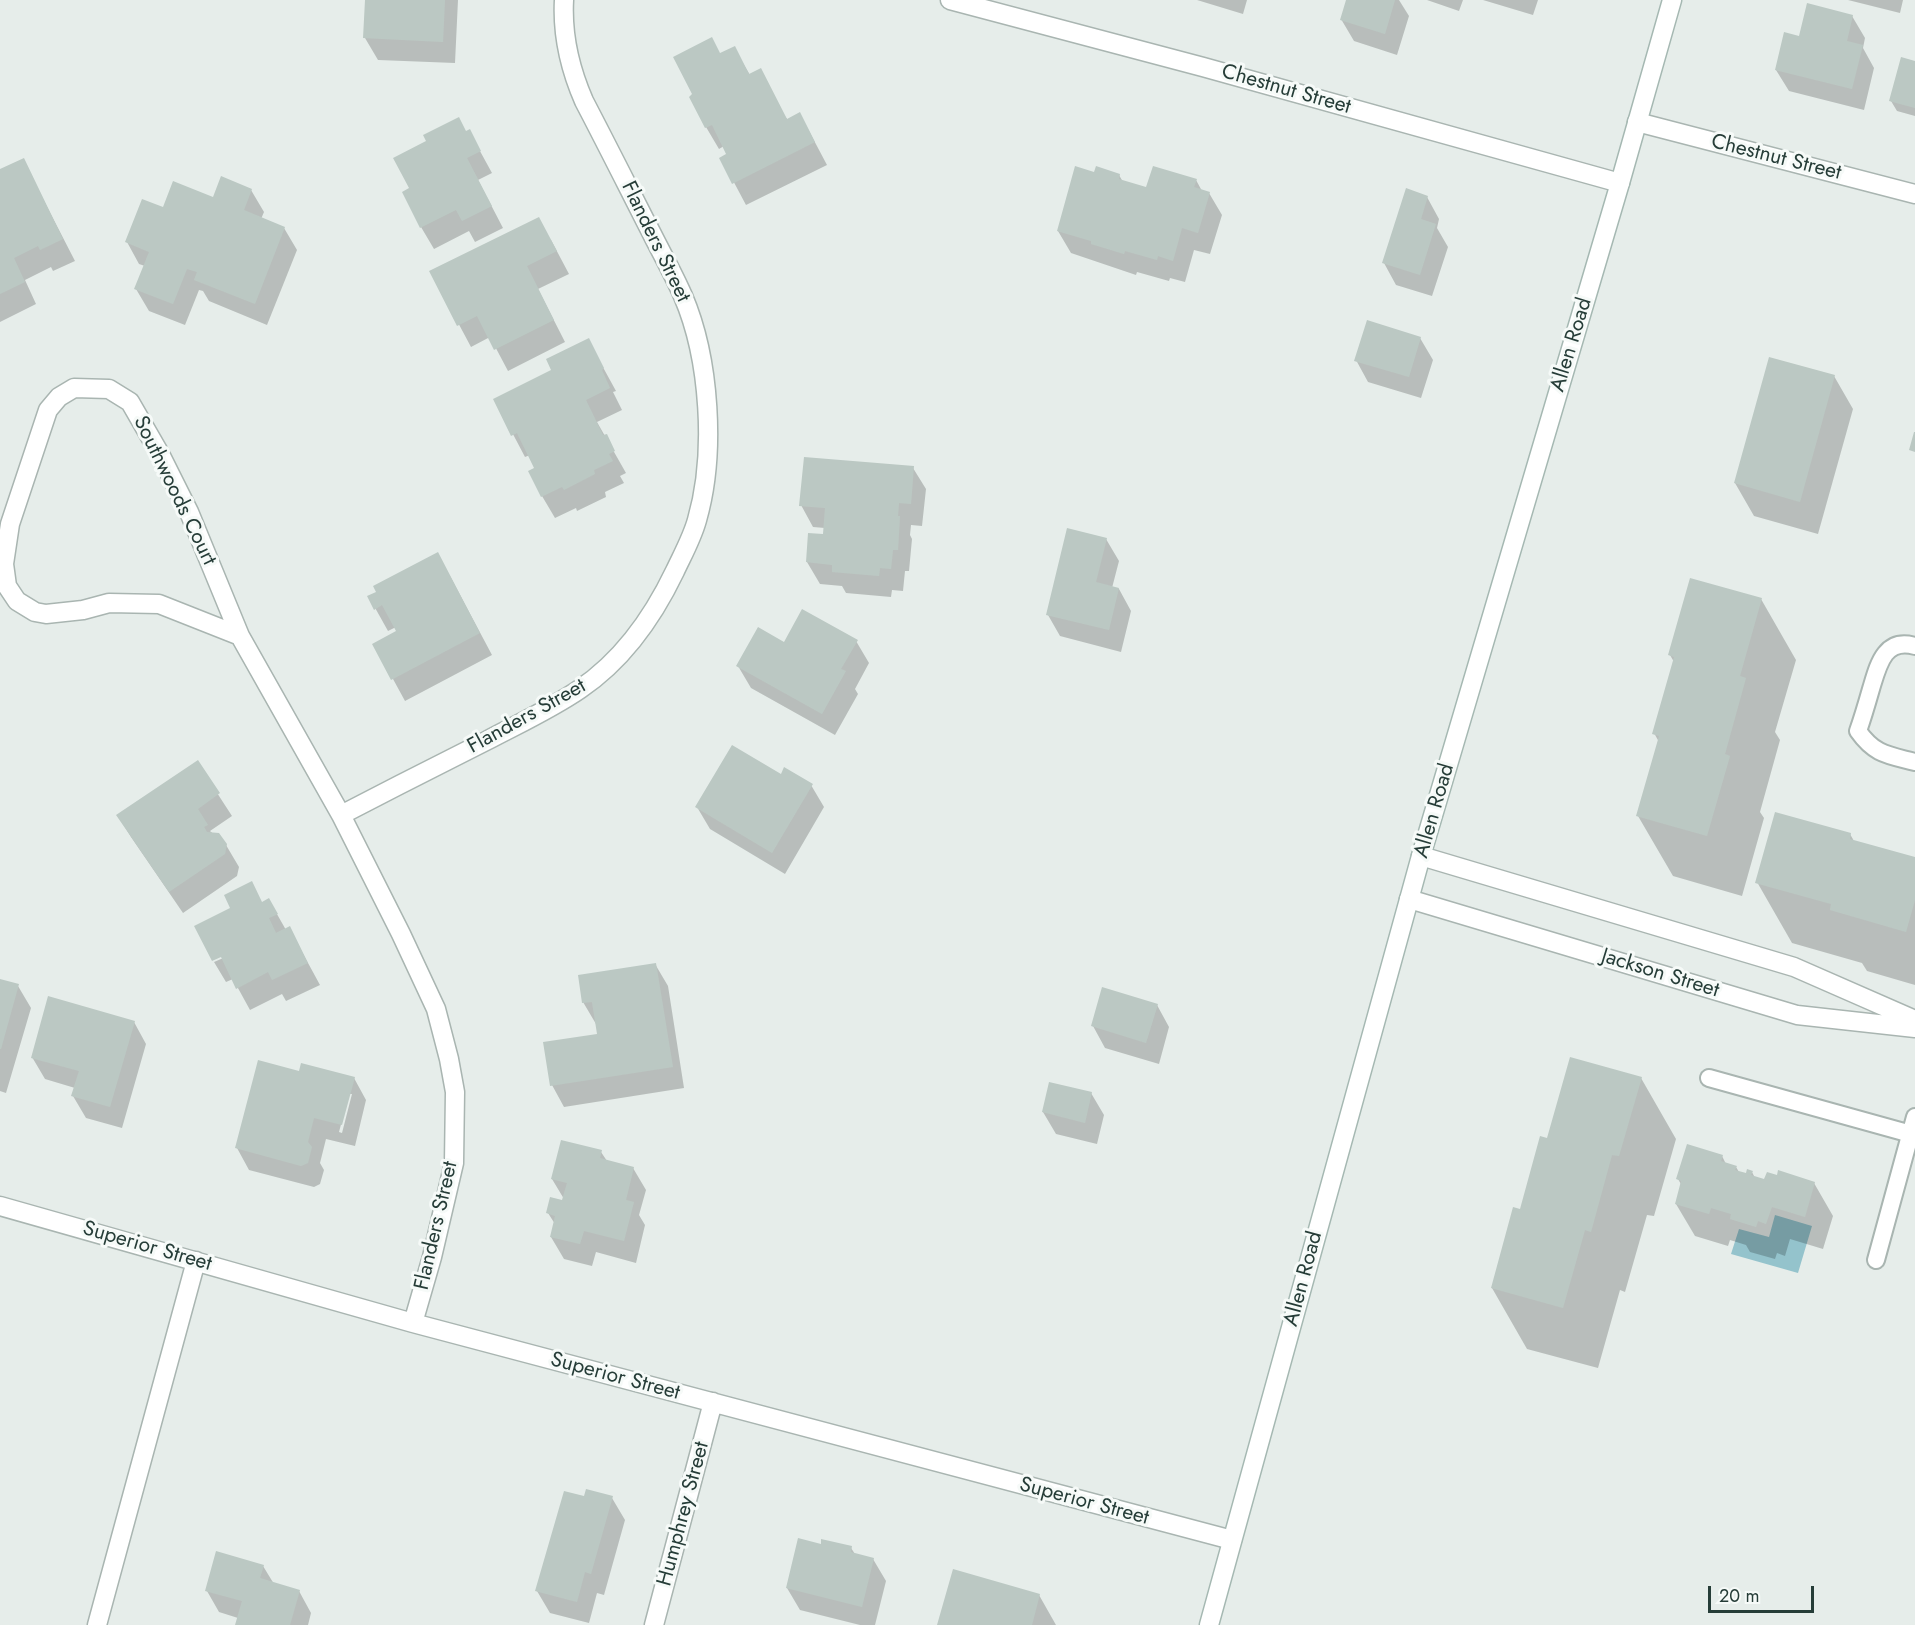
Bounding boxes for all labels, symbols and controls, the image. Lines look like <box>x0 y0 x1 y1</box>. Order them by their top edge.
street label: Chestnut Street <box>1218 60 1354 120</box>
street label: Chestnut Street <box>1708 130 1844 186</box>
street label: Flanders Street <box>615 177 695 307</box>
street label: Allen Road <box>1546 295 1598 395</box>
street label: Southwoods Court <box>127 412 221 570</box>
street label: Flanders Street <box>463 674 591 760</box>
street label: Allen Road <box>1410 761 1460 861</box>
street label: Jackson Street <box>1598 944 1722 1004</box>
street label: Flanders Street <box>410 1159 464 1293</box>
street label: Superior Street <box>80 1217 214 1277</box>
street label: Allen Road <box>1279 1229 1329 1329</box>
street label: Superior Street <box>547 1348 683 1406</box>
street label: Humphrey Street <box>653 1439 715 1589</box>
street label: Superior Street <box>1016 1473 1152 1531</box>
scale bar <box>1711 1574 1818 1612</box>
text: 20 m <box>1719 1583 1759 1609</box>

